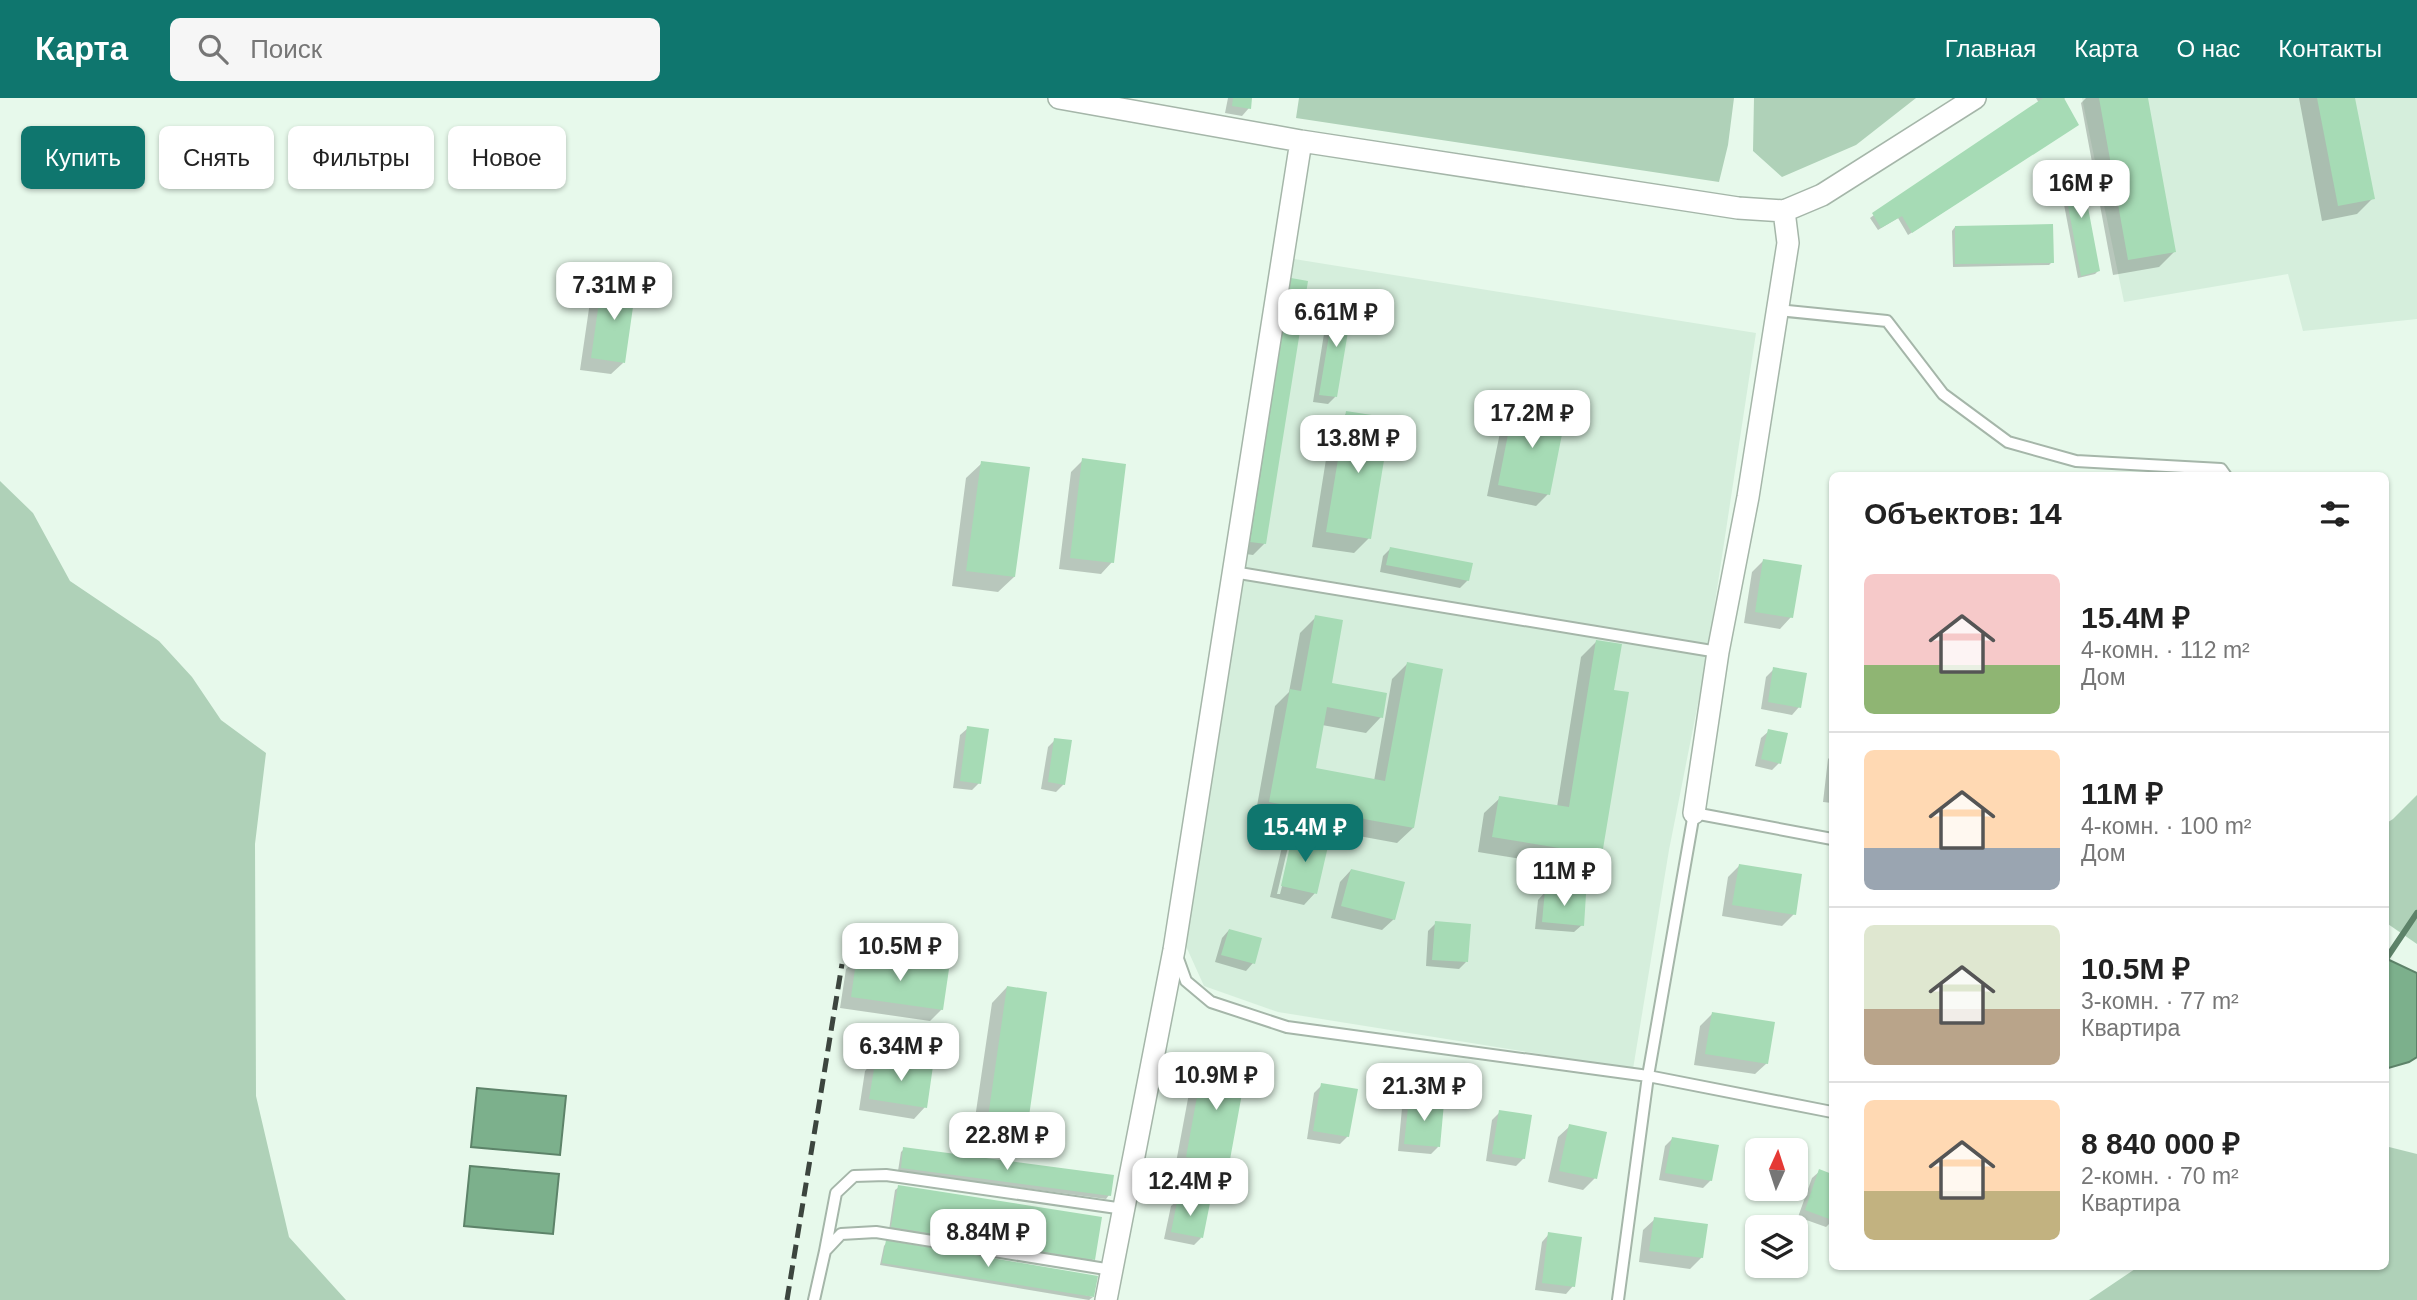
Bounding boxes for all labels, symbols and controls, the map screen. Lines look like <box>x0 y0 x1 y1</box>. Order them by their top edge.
search box <box>170 18 660 81</box>
text: Карта <box>35 30 128 67</box>
icon: search <box>194 30 232 68</box>
text: Поиск <box>250 34 322 64</box>
text: Главная <box>1945 35 2036 62</box>
text: Карта <box>2074 35 2138 62</box>
text: О нас <box>2176 35 2240 62</box>
text: Контакты <box>2278 35 2382 62</box>
chip: Купить <box>21 126 145 189</box>
chip: Снять <box>159 126 274 189</box>
chip: Фильтры <box>288 126 434 189</box>
chip: Новое <box>448 126 566 189</box>
pin: 16M ₽ <box>2032 160 2130 220</box>
text: 16M ₽ <box>2049 170 2113 196</box>
pin: 7.31M ₽ <box>549 262 679 322</box>
text: 7.31M ₽ <box>572 272 656 298</box>
pin: 6.61M ₽ <box>1271 289 1401 349</box>
text: 6.61M ₽ <box>1294 299 1378 325</box>
pin: 17.2M ₽ <box>1467 390 1597 450</box>
text: 17.2M ₽ <box>1490 400 1574 426</box>
pin: 13.8M ₽ <box>1293 416 1423 475</box>
text: 13.8M ₽ <box>1316 425 1400 451</box>
icon: filters <box>2316 495 2354 533</box>
text: Объектов: 14 <box>1864 497 2062 530</box>
text: 15.4M ₽ <box>2081 601 2190 634</box>
icon: home <box>1920 602 2004 686</box>
text: 4-комн. · 112 m² <box>2081 637 2250 663</box>
text: Дом <box>2081 664 2125 690</box>
text: 11M ₽ <box>2081 777 2164 810</box>
icon: home <box>1920 778 2004 862</box>
pin: 15.4M ₽ <box>1240 804 1370 864</box>
text: 4-комн. · 100 m² <box>2081 813 2252 839</box>
text: 15.4M ₽ <box>1263 814 1347 840</box>
text: Дом <box>2081 840 2125 866</box>
pin: 11M ₽ <box>1515 848 1613 908</box>
text: 11M ₽ <box>1532 858 1596 884</box>
pin: 10.5M ₽ <box>835 924 965 983</box>
text: 10.5M ₽ <box>858 933 942 959</box>
text: 10.5M ₽ <box>2081 952 2190 985</box>
icon: home <box>1920 953 2004 1037</box>
text: 3-комн. · 77 m² <box>2081 988 2239 1014</box>
text: Квартира <box>2081 1015 2180 1041</box>
pin: 6.34M ₽ <box>836 1024 966 1083</box>
text: 6.34M ₽ <box>859 1033 943 1059</box>
pin: 10.9M ₽ <box>1151 1052 1281 1112</box>
text: 10.9M ₽ <box>1174 1062 1258 1088</box>
pin: 21.3M ₽ <box>1359 1063 1489 1123</box>
text: 21.3M ₽ <box>1382 1073 1466 1099</box>
pin: 22.8M ₽ <box>942 1112 1072 1172</box>
text: 22.8M ₽ <box>965 1122 1049 1148</box>
text: 8 840 000 ₽ <box>2081 1127 2240 1160</box>
icon: home <box>1920 1128 2004 1212</box>
north arrow <box>1745 1138 1808 1200</box>
map controls <box>1745 1138 1808 1278</box>
pin: 12.4M ₽ <box>1125 1158 1255 1218</box>
text: 2-комн. · 70 m² <box>2081 1163 2239 1189</box>
text: 12.4M ₽ <box>1148 1168 1232 1194</box>
text: Квартира <box>2081 1190 2180 1216</box>
pin: 8.84M ₽ <box>923 1210 1053 1269</box>
button: layers <box>1745 1215 1808 1278</box>
text: 8.84M ₽ <box>946 1219 1030 1245</box>

